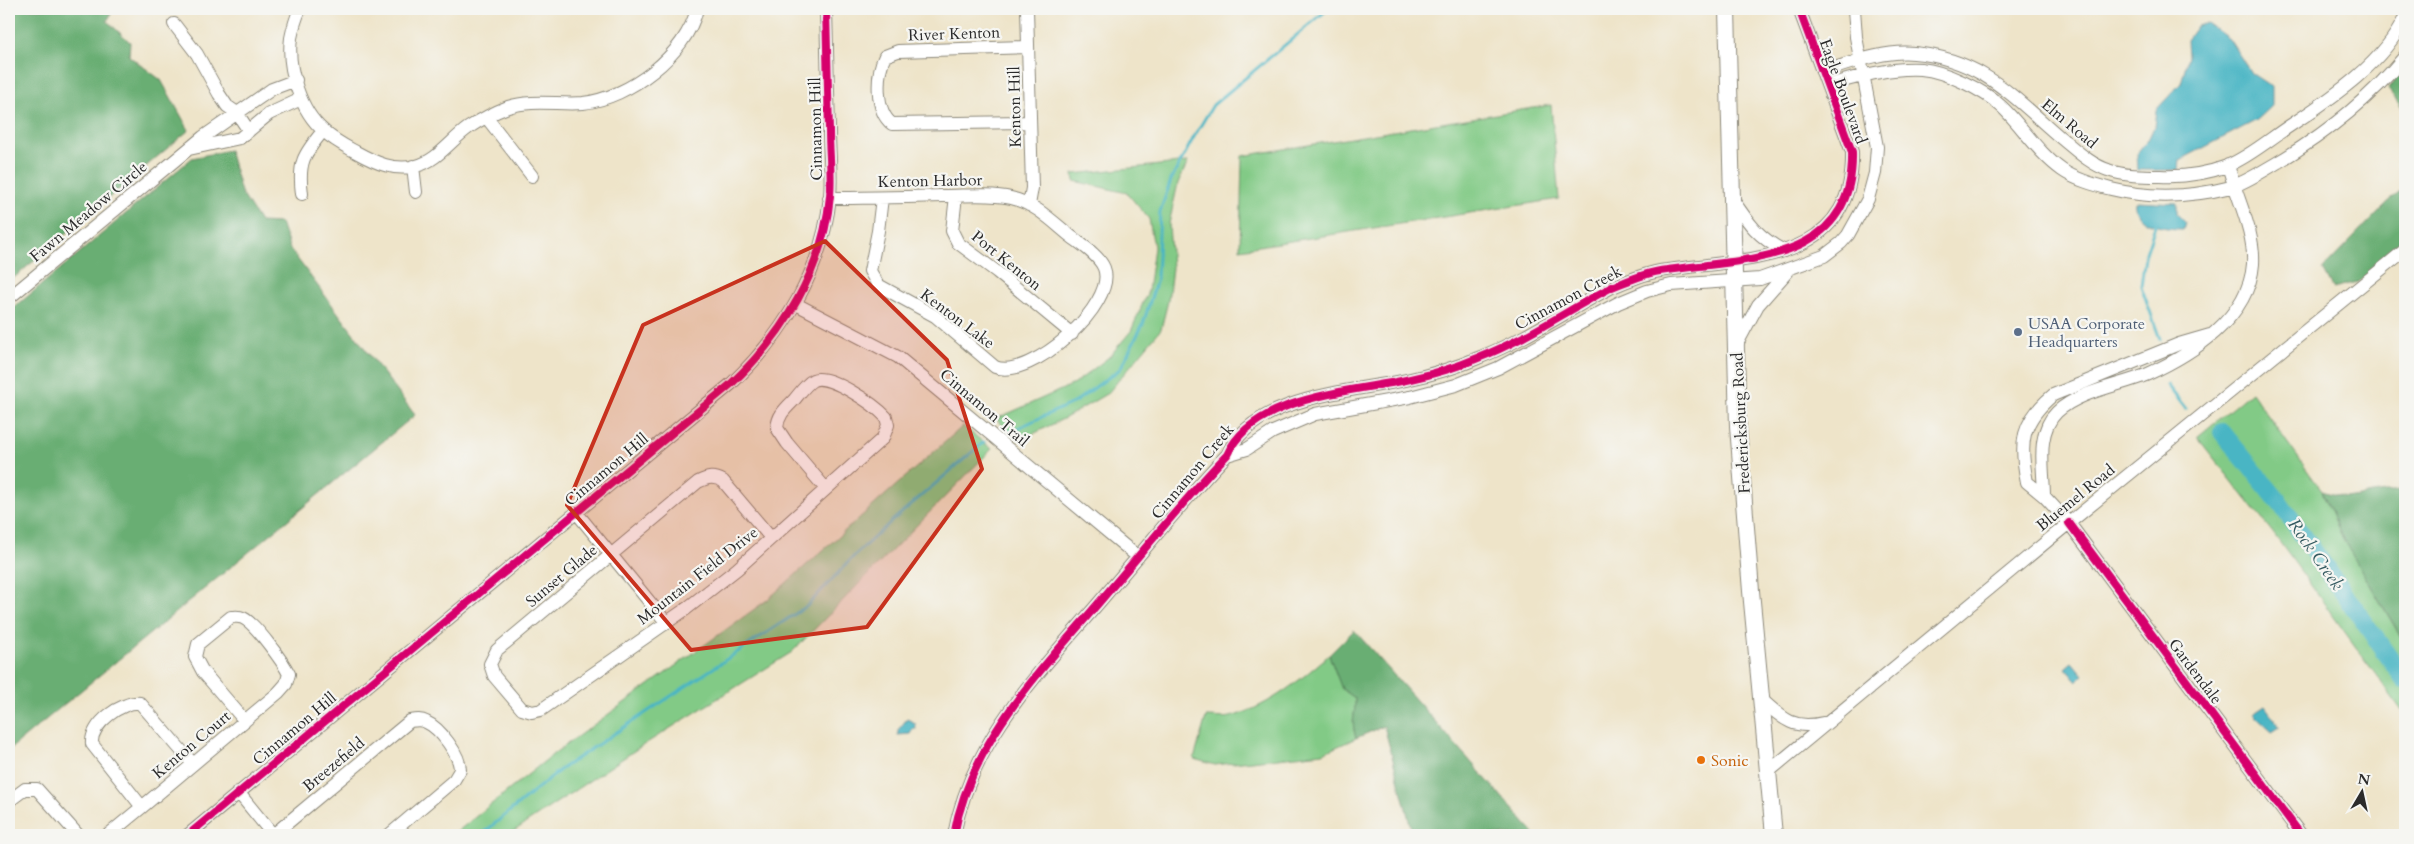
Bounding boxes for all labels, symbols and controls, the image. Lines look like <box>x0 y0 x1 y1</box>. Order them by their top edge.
street label: River Kenton <box>908 21 1000 47</box>
street label: Eagle Boulevard <box>1814 36 1872 147</box>
street label: Kenton Hill <box>1003 66 1027 148</box>
street label: Cinnamon Hill <box>804 77 828 181</box>
street label: Elm Road <box>2037 94 2102 154</box>
street label: Fawn Meadow Circle <box>25 156 152 267</box>
street label: Kenton Harbor <box>878 169 983 193</box>
street label: Port Kenton <box>967 226 1046 296</box>
street label: Cinnamon Creek <box>1511 260 1626 335</box>
street label: Kenton Lake <box>916 284 999 354</box>
place label: USAA Corporate Headquarters <box>2028 313 2145 353</box>
marker: USAA Corporate Headquarters <box>2012 326 2024 338</box>
street label: Fredericksburg Road <box>1726 351 1756 494</box>
street label: Cinnamon Trail <box>935 364 1034 452</box>
street label: Cinnamon Creek <box>1146 419 1240 524</box>
street label: Cinnamon Hill <box>560 428 653 511</box>
street label: Bluemel Road <box>2032 459 2120 536</box>
water label: Rock Creek <box>2282 513 2350 595</box>
street label: Mountain Field Drive <box>633 522 763 630</box>
street label: Sunset Glade <box>521 539 602 612</box>
street label: Gardendale <box>2163 634 2227 709</box>
street label: Cinnamon Hill <box>248 687 341 770</box>
street label: Kenton Court <box>148 706 235 784</box>
street label: Breezefield <box>298 732 370 797</box>
place label: Sonic <box>1711 750 1749 772</box>
marker: Sonic <box>1695 754 1707 766</box>
north arrow <box>2336 766 2386 816</box>
text: N <box>2356 769 2371 790</box>

